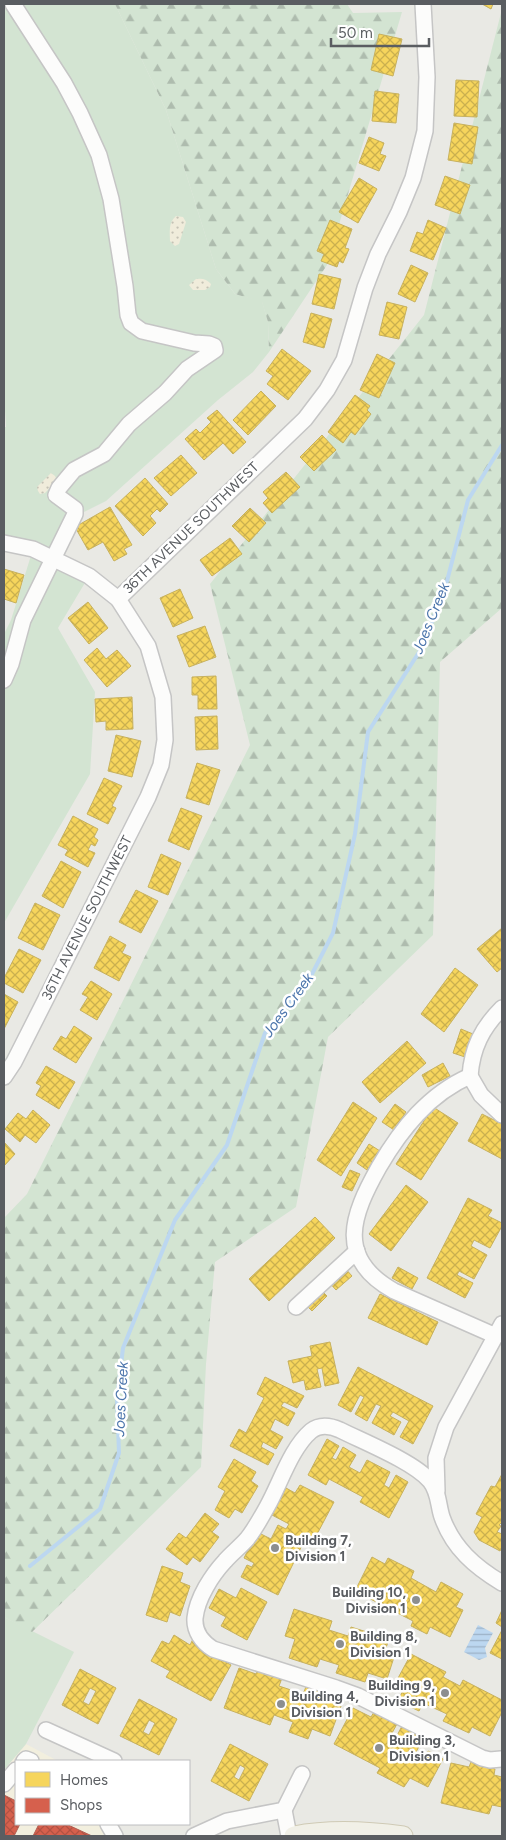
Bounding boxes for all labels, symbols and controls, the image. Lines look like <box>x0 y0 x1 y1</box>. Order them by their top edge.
scale bar <box>331 15 428 47</box>
text: 50 m <box>338 24 373 42</box>
street label: 36TH AVENUE SOUTHWEST <box>120 458 263 597</box>
water label: Joes Creek <box>408 579 454 657</box>
street label: 36TH AVENUE SOUTHWEST <box>38 833 136 1003</box>
water label: Joes Creek <box>258 969 318 1041</box>
water label: Joes Creek <box>110 1360 132 1438</box>
place label: Building 7, Division 1 <box>285 1532 352 1565</box>
marker: Building 7, Division 1 <box>269 1542 281 1554</box>
place label: Building 10, Division 1 <box>332 1584 406 1617</box>
marker: Building 10, Division 1 <box>410 1594 422 1606</box>
place label: Building 8, Division 1 <box>350 1628 418 1661</box>
marker: Building 8, Division 1 <box>334 1638 346 1650</box>
place label: Building 9, Division 1 <box>368 1677 435 1710</box>
marker: Building 9, Division 1 <box>439 1687 451 1699</box>
place label: Building 4, Division 1 <box>291 1688 359 1721</box>
marker: Building 4, Division 1 <box>275 1698 287 1710</box>
place label: Building 3, Division 1 <box>389 1732 456 1765</box>
marker: Building 3, Division 1 <box>373 1742 385 1754</box>
legend <box>15 1760 190 1825</box>
text: Homes <box>60 1771 108 1789</box>
text: Shops <box>60 1796 102 1814</box>

